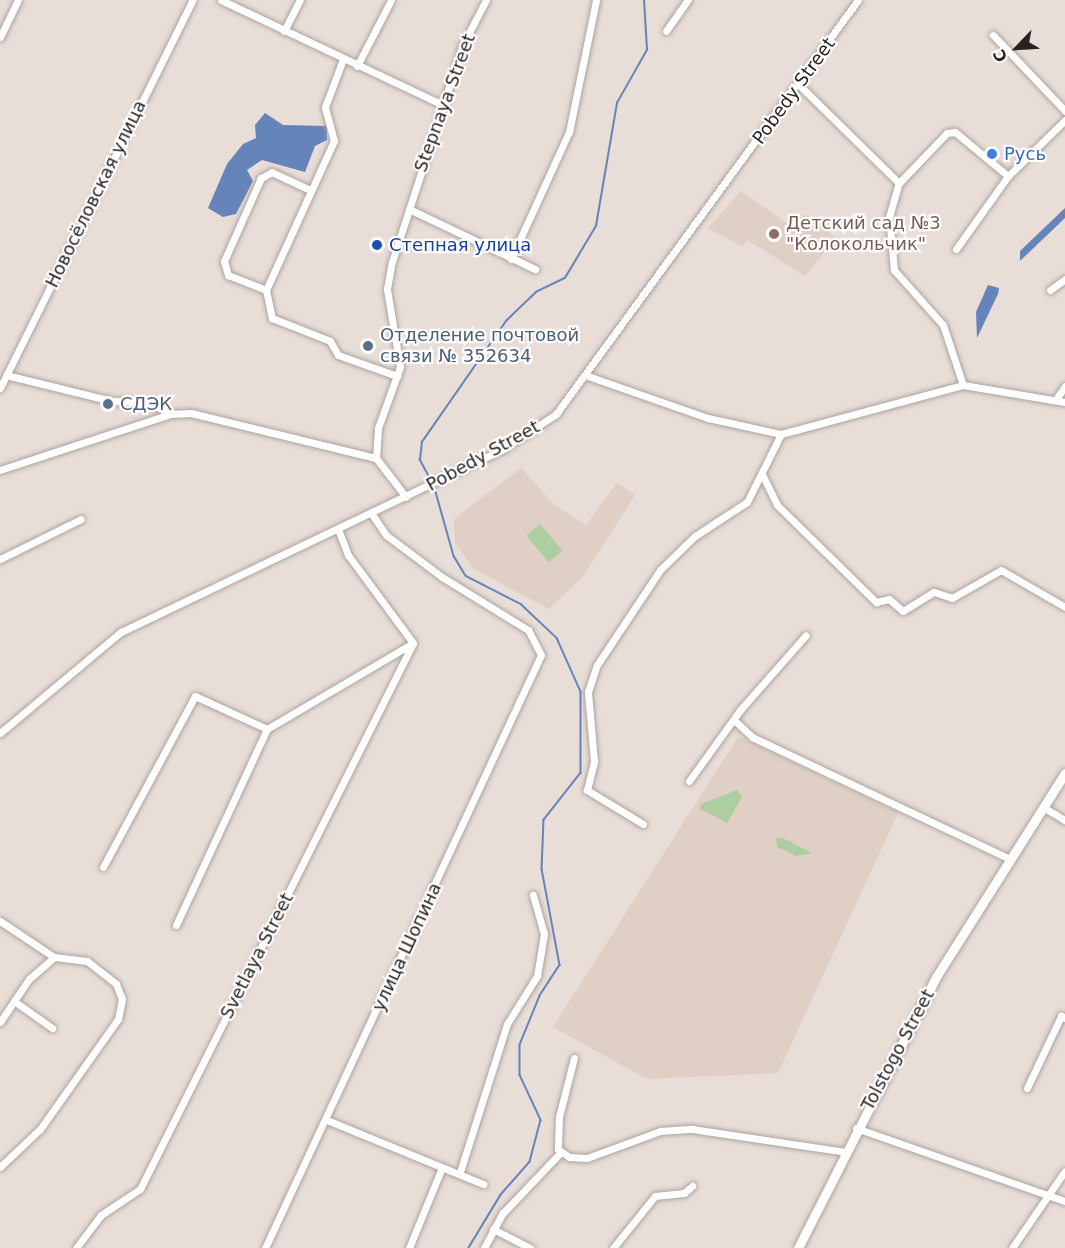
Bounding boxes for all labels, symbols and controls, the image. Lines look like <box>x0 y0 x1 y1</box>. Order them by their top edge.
north arrow <box>987 18 1047 78</box>
street label: Stepnaya Street <box>410 31 480 175</box>
street label: Pobedy Street <box>748 34 840 148</box>
text: С <box>989 46 1011 65</box>
street label: Новосёловская улица <box>41 97 151 291</box>
place label: Русь <box>1004 143 1046 165</box>
marker: Русь <box>985 147 999 161</box>
place label: Детский сад №3 "Колокольчик" <box>786 213 941 256</box>
marker: Детский сад №3 "Колокольчик" <box>767 227 781 241</box>
place label: Степная улица <box>389 234 531 256</box>
marker: Степная улица <box>370 238 384 252</box>
place label: Отделение почтовой связи № 352634 <box>380 325 579 368</box>
marker: Отделение почтовой связи № 352634 <box>361 339 375 353</box>
place label: СДЭК <box>120 393 172 415</box>
marker: СДЭК <box>101 397 115 411</box>
street label: Pobedy Street <box>423 416 543 496</box>
street label: улица Шопина <box>368 879 446 1015</box>
street label: Svetlaya Street <box>216 889 298 1023</box>
street label: Tolstogo Street <box>857 986 939 1114</box>

